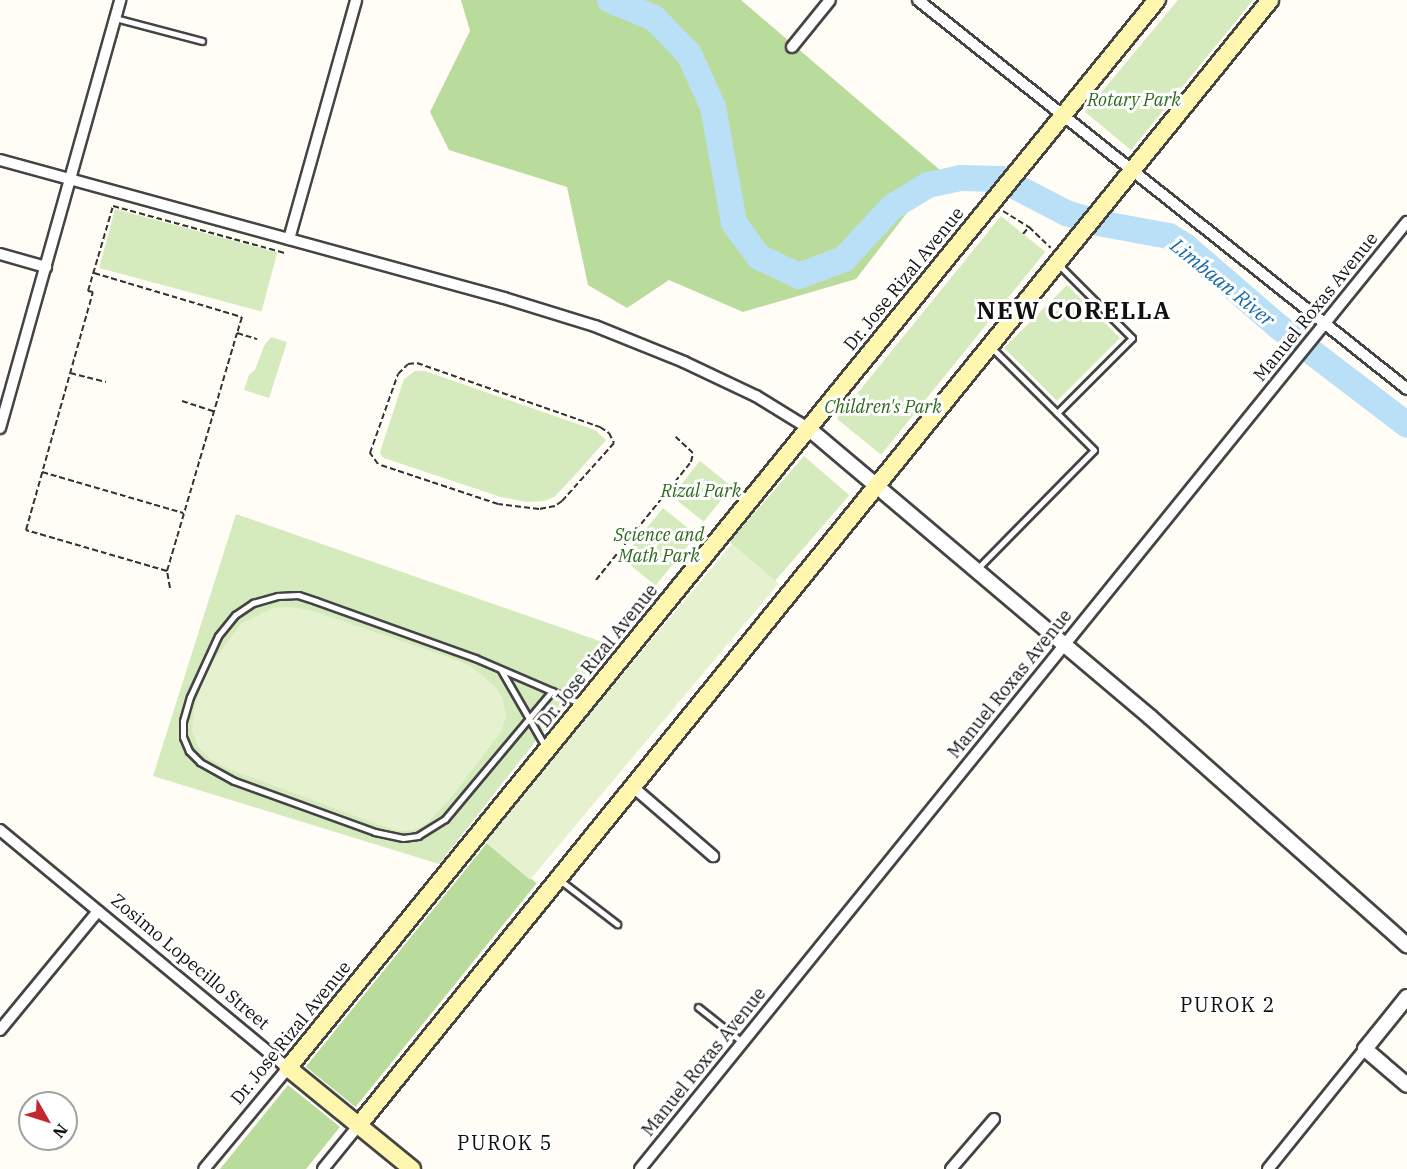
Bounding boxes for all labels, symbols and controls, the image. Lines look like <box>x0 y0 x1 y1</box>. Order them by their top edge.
park label: Rotary Park <box>1087 89 1181 111</box>
street label: Dr. Jose Rizal Avenue <box>840 203 968 355</box>
street label: Manuel Roxas Avenue <box>1249 228 1383 386</box>
water label: Limbaan River <box>1166 233 1280 331</box>
district label: NEW CORELLA <box>976 297 1172 325</box>
park label: Children's Park <box>824 396 942 418</box>
park label: Rizal Park <box>661 480 741 502</box>
park label: Science and Math Park <box>614 525 704 568</box>
street label: Dr. Jose Rizal Avenue <box>534 580 662 732</box>
street label: Manuel Roxas Avenue <box>943 605 1077 763</box>
street label: Zosimo Lopecillo Street <box>107 890 273 1034</box>
street label: Dr. Jose Rizal Avenue <box>227 957 355 1109</box>
street label: Manuel Roxas Avenue <box>637 983 771 1141</box>
district label: PUROK 2 <box>1180 992 1276 1016</box>
north arrow <box>18 1091 78 1151</box>
text: N <box>49 1120 72 1142</box>
district label: PUROK 5 <box>457 1130 553 1154</box>

